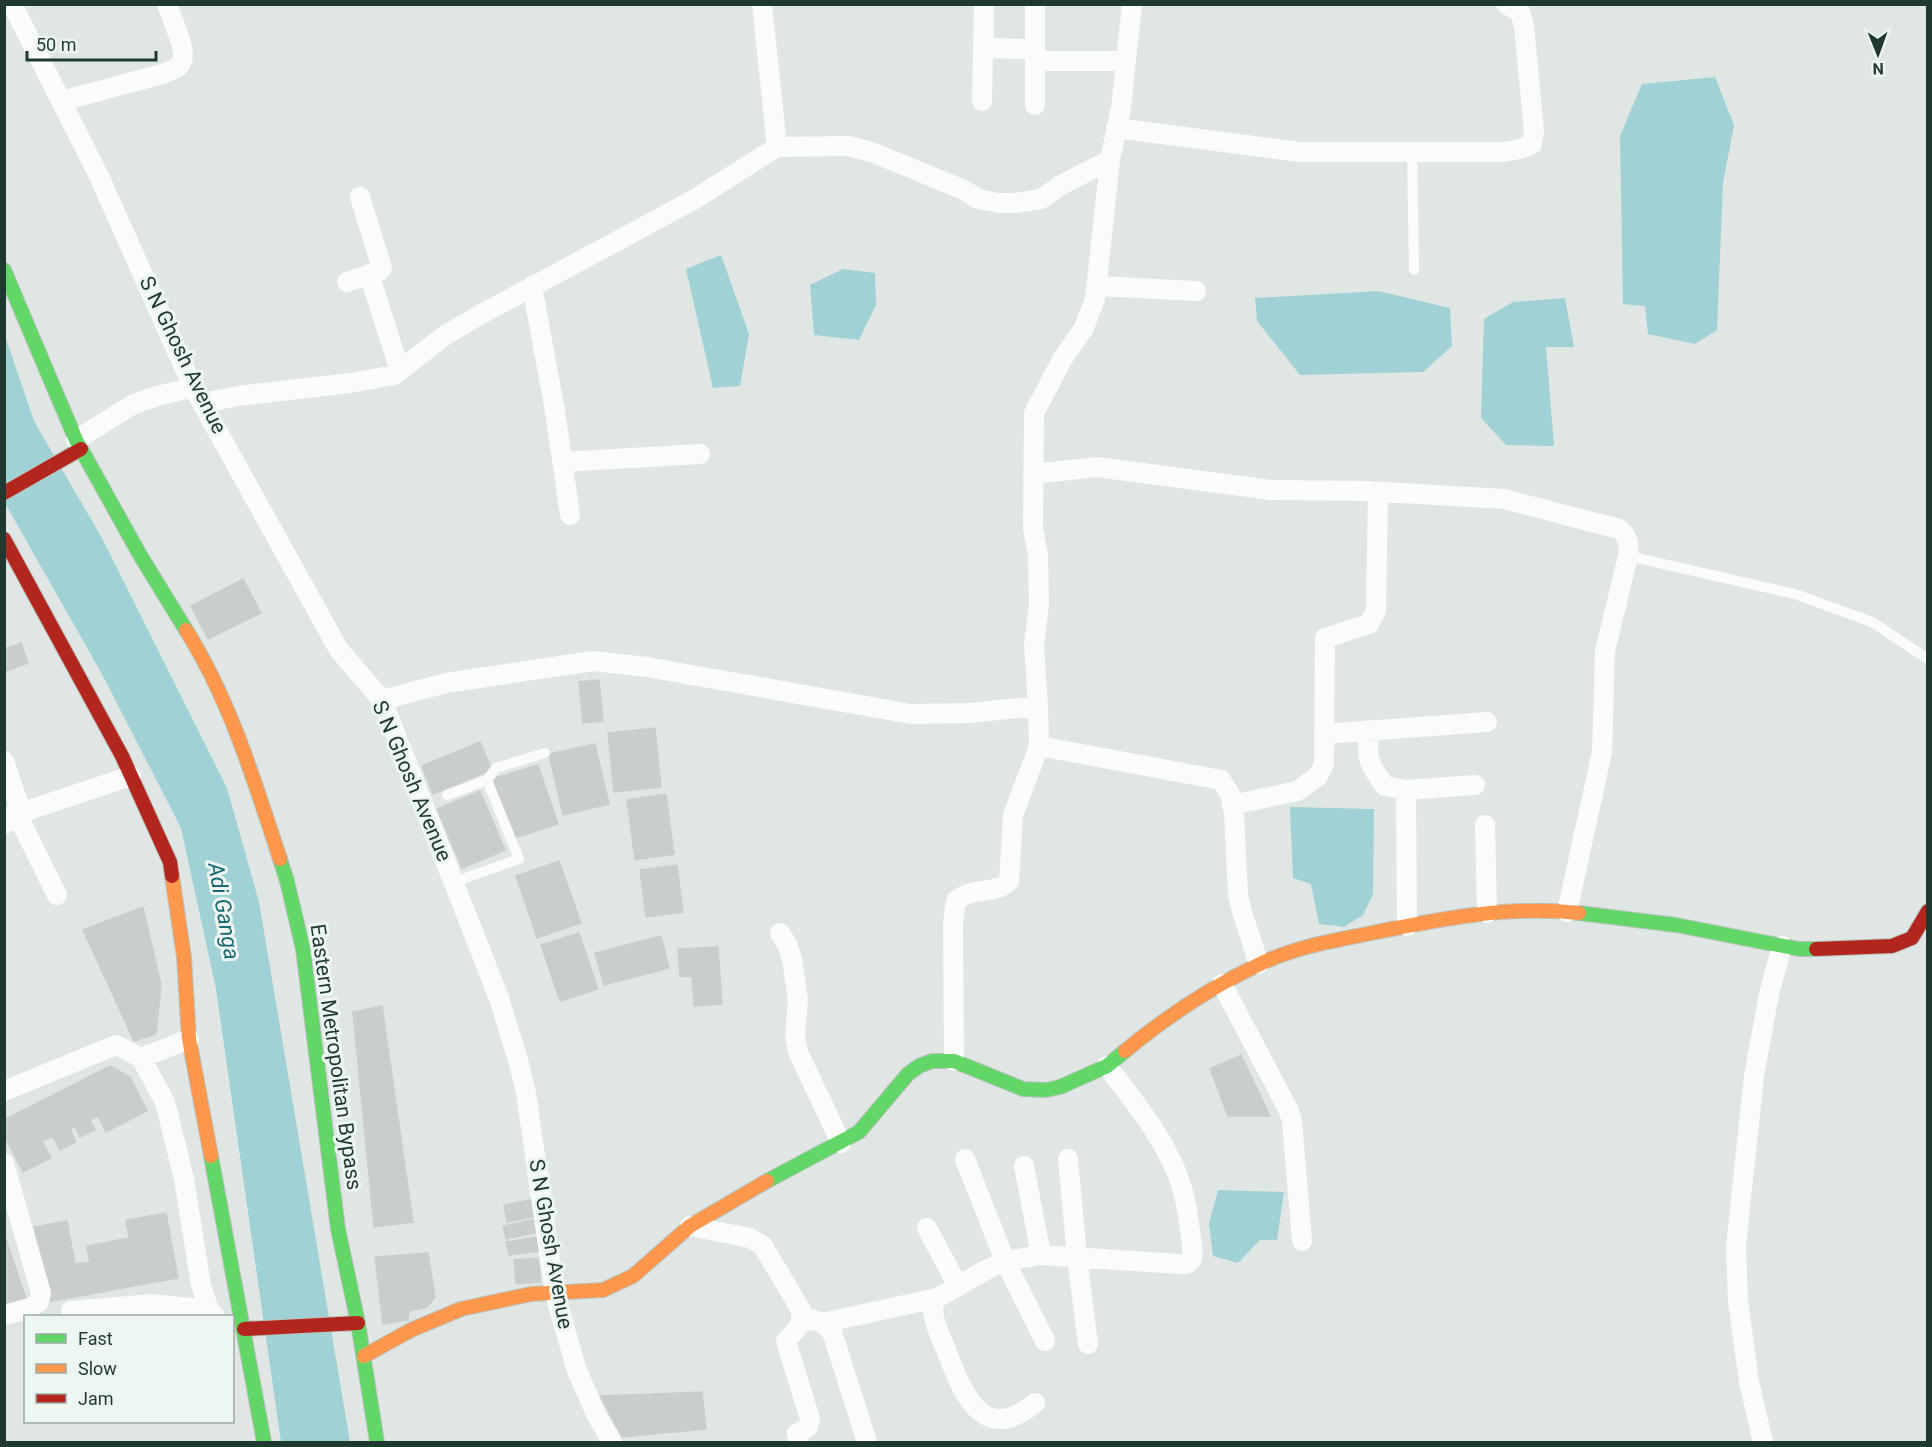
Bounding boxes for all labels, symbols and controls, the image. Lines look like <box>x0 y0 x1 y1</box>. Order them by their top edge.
scale bar <box>27 24 156 62</box>
north arrow <box>1848 24 1908 84</box>
text: 50 m <box>36 34 76 55</box>
text: N <box>1872 59 1884 78</box>
street label: S N Ghosh Avenue <box>135 272 231 438</box>
street label: S N Ghosh Avenue <box>367 697 457 865</box>
water label: Adi Ganga <box>203 860 245 961</box>
street label: Eastern Metropolitan Bypass <box>305 922 367 1192</box>
street label: S N Ghosh Avenue <box>524 1157 578 1331</box>
legend <box>24 1315 234 1423</box>
text: Fast <box>78 1328 113 1349</box>
text: Slow <box>78 1358 117 1379</box>
text: Jam <box>78 1388 114 1409</box>

